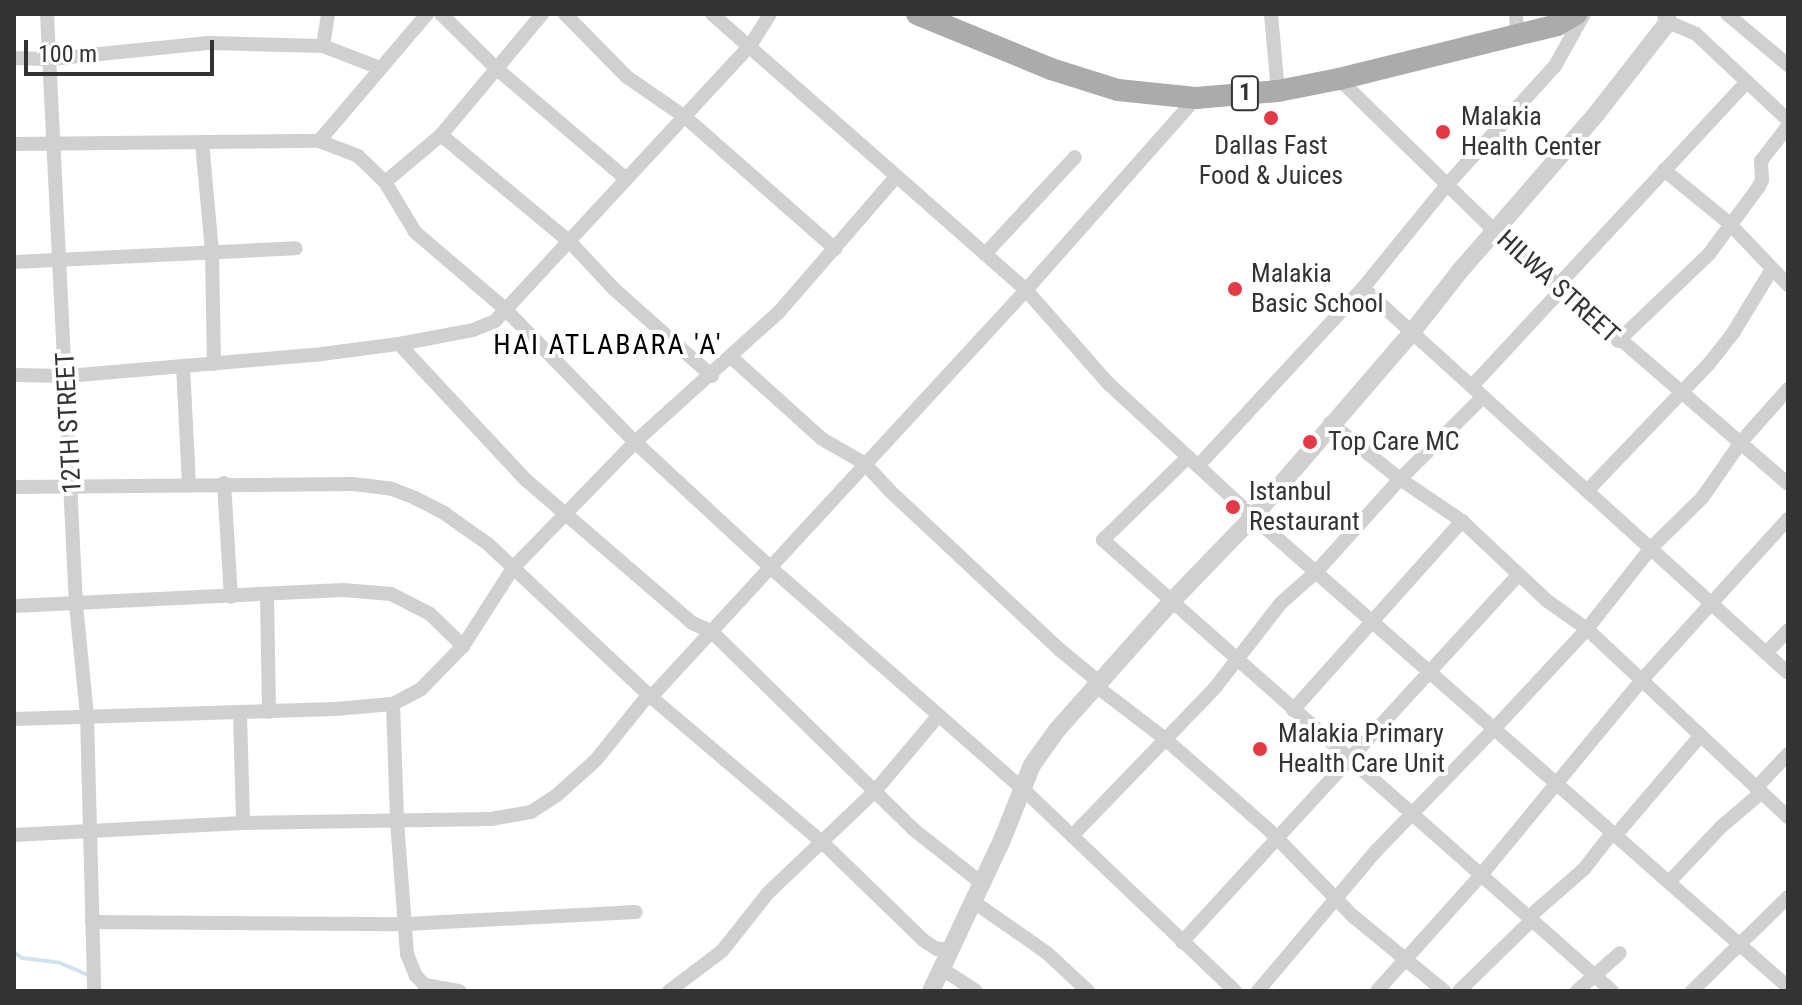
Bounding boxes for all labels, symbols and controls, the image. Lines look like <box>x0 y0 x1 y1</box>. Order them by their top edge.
scale bar <box>28 24 218 74</box>
text: 100 m <box>38 40 97 68</box>
road number: 1 <box>1229 73 1261 113</box>
place label: Malakia Health Center <box>1461 101 1601 162</box>
marker: Dallas Fast Food & Juices <box>1262 109 1280 127</box>
marker: Malakia Health Center <box>1432 121 1454 143</box>
place label: Dallas Fast Food & Juices <box>1199 130 1343 192</box>
street label: HILWA STREET <box>1490 224 1626 350</box>
place label: Malakia Basic School <box>1251 258 1384 320</box>
marker: Malakia Basic School <box>1226 280 1244 298</box>
district label: HAI ATLABARA 'A' <box>493 328 723 362</box>
street label: 12TH STREET <box>50 351 88 495</box>
place label: Top Care MC <box>1328 426 1460 458</box>
marker: Top Care MC <box>1299 431 1321 453</box>
place label: Istanbul Restaurant <box>1249 476 1360 538</box>
marker: Istanbul Restaurant <box>1224 498 1242 516</box>
place label: Malakia Primary Health Care Unit <box>1278 718 1445 780</box>
marker: Malakia Primary Health Care Unit <box>1249 738 1271 760</box>

